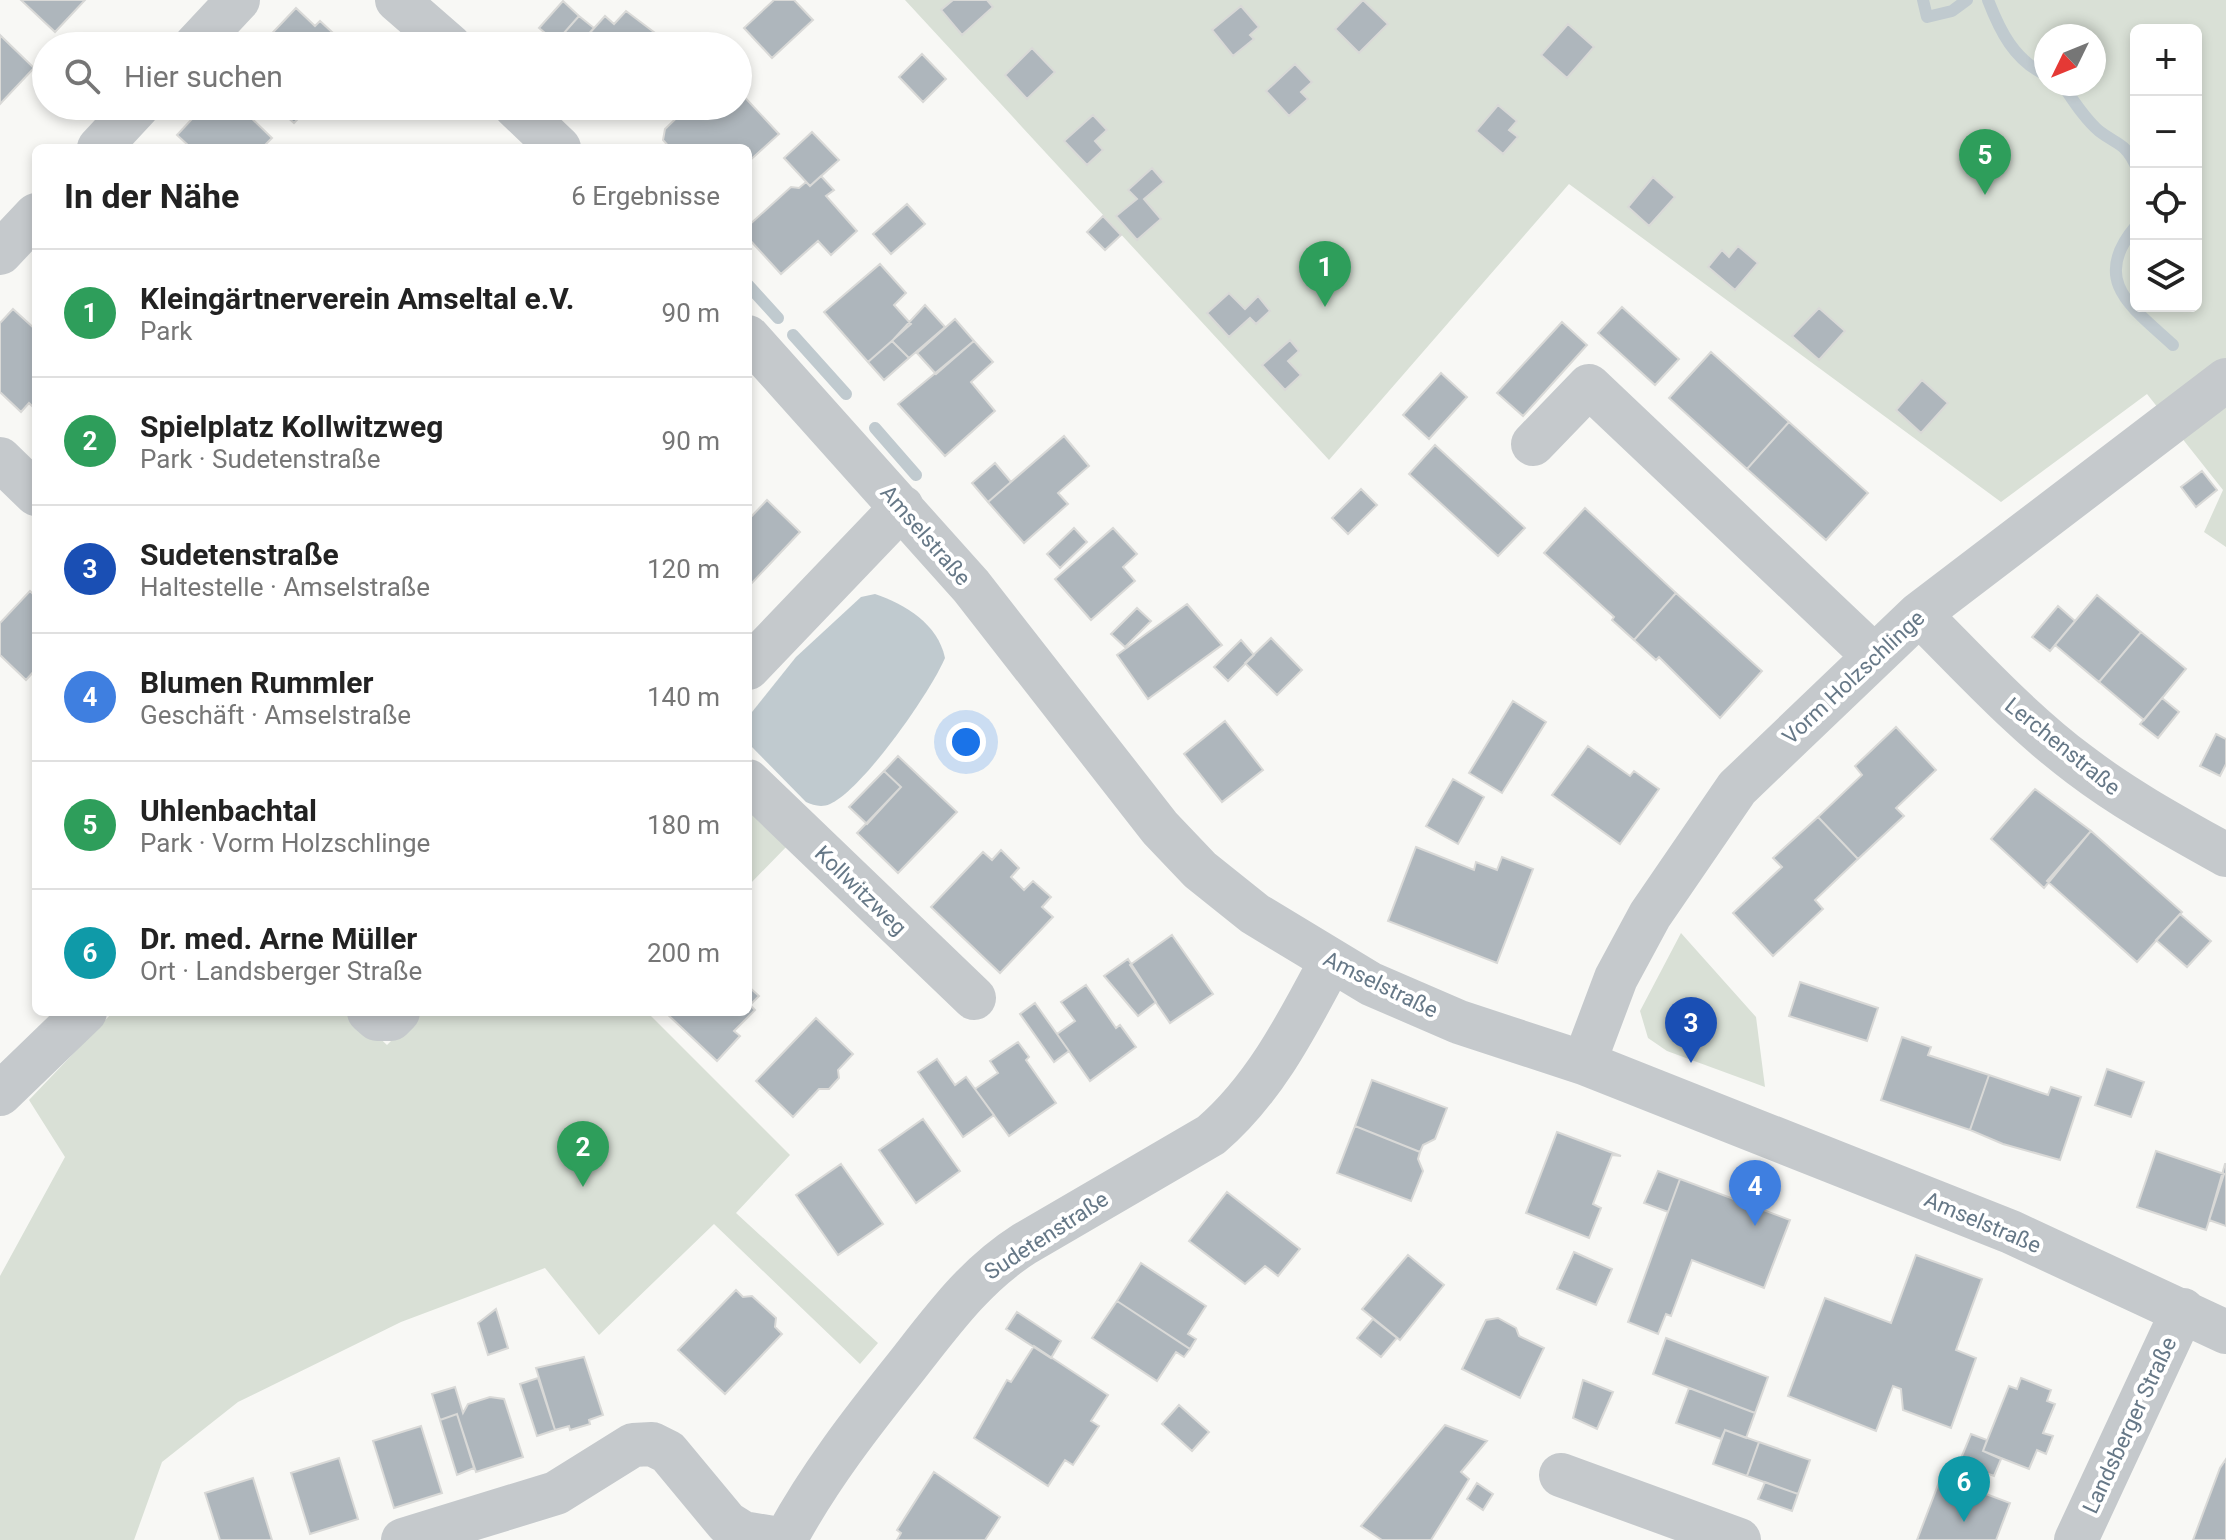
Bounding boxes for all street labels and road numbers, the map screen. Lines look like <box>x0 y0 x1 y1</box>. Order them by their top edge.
street label: Amselstraße <box>875 480 976 590</box>
street label: Vorm Holzschlinge <box>1777 605 1929 749</box>
street label: Lerchenstraße <box>2000 692 2125 800</box>
street label: Kollwitzweg <box>810 841 912 940</box>
street label: Amselstraße <box>1319 946 1442 1023</box>
street label: Sudetenstraße <box>980 1186 1113 1285</box>
street label: Amselstraße <box>1921 1187 2045 1258</box>
street label: Landsberger Straße <box>2078 1333 2181 1517</box>

